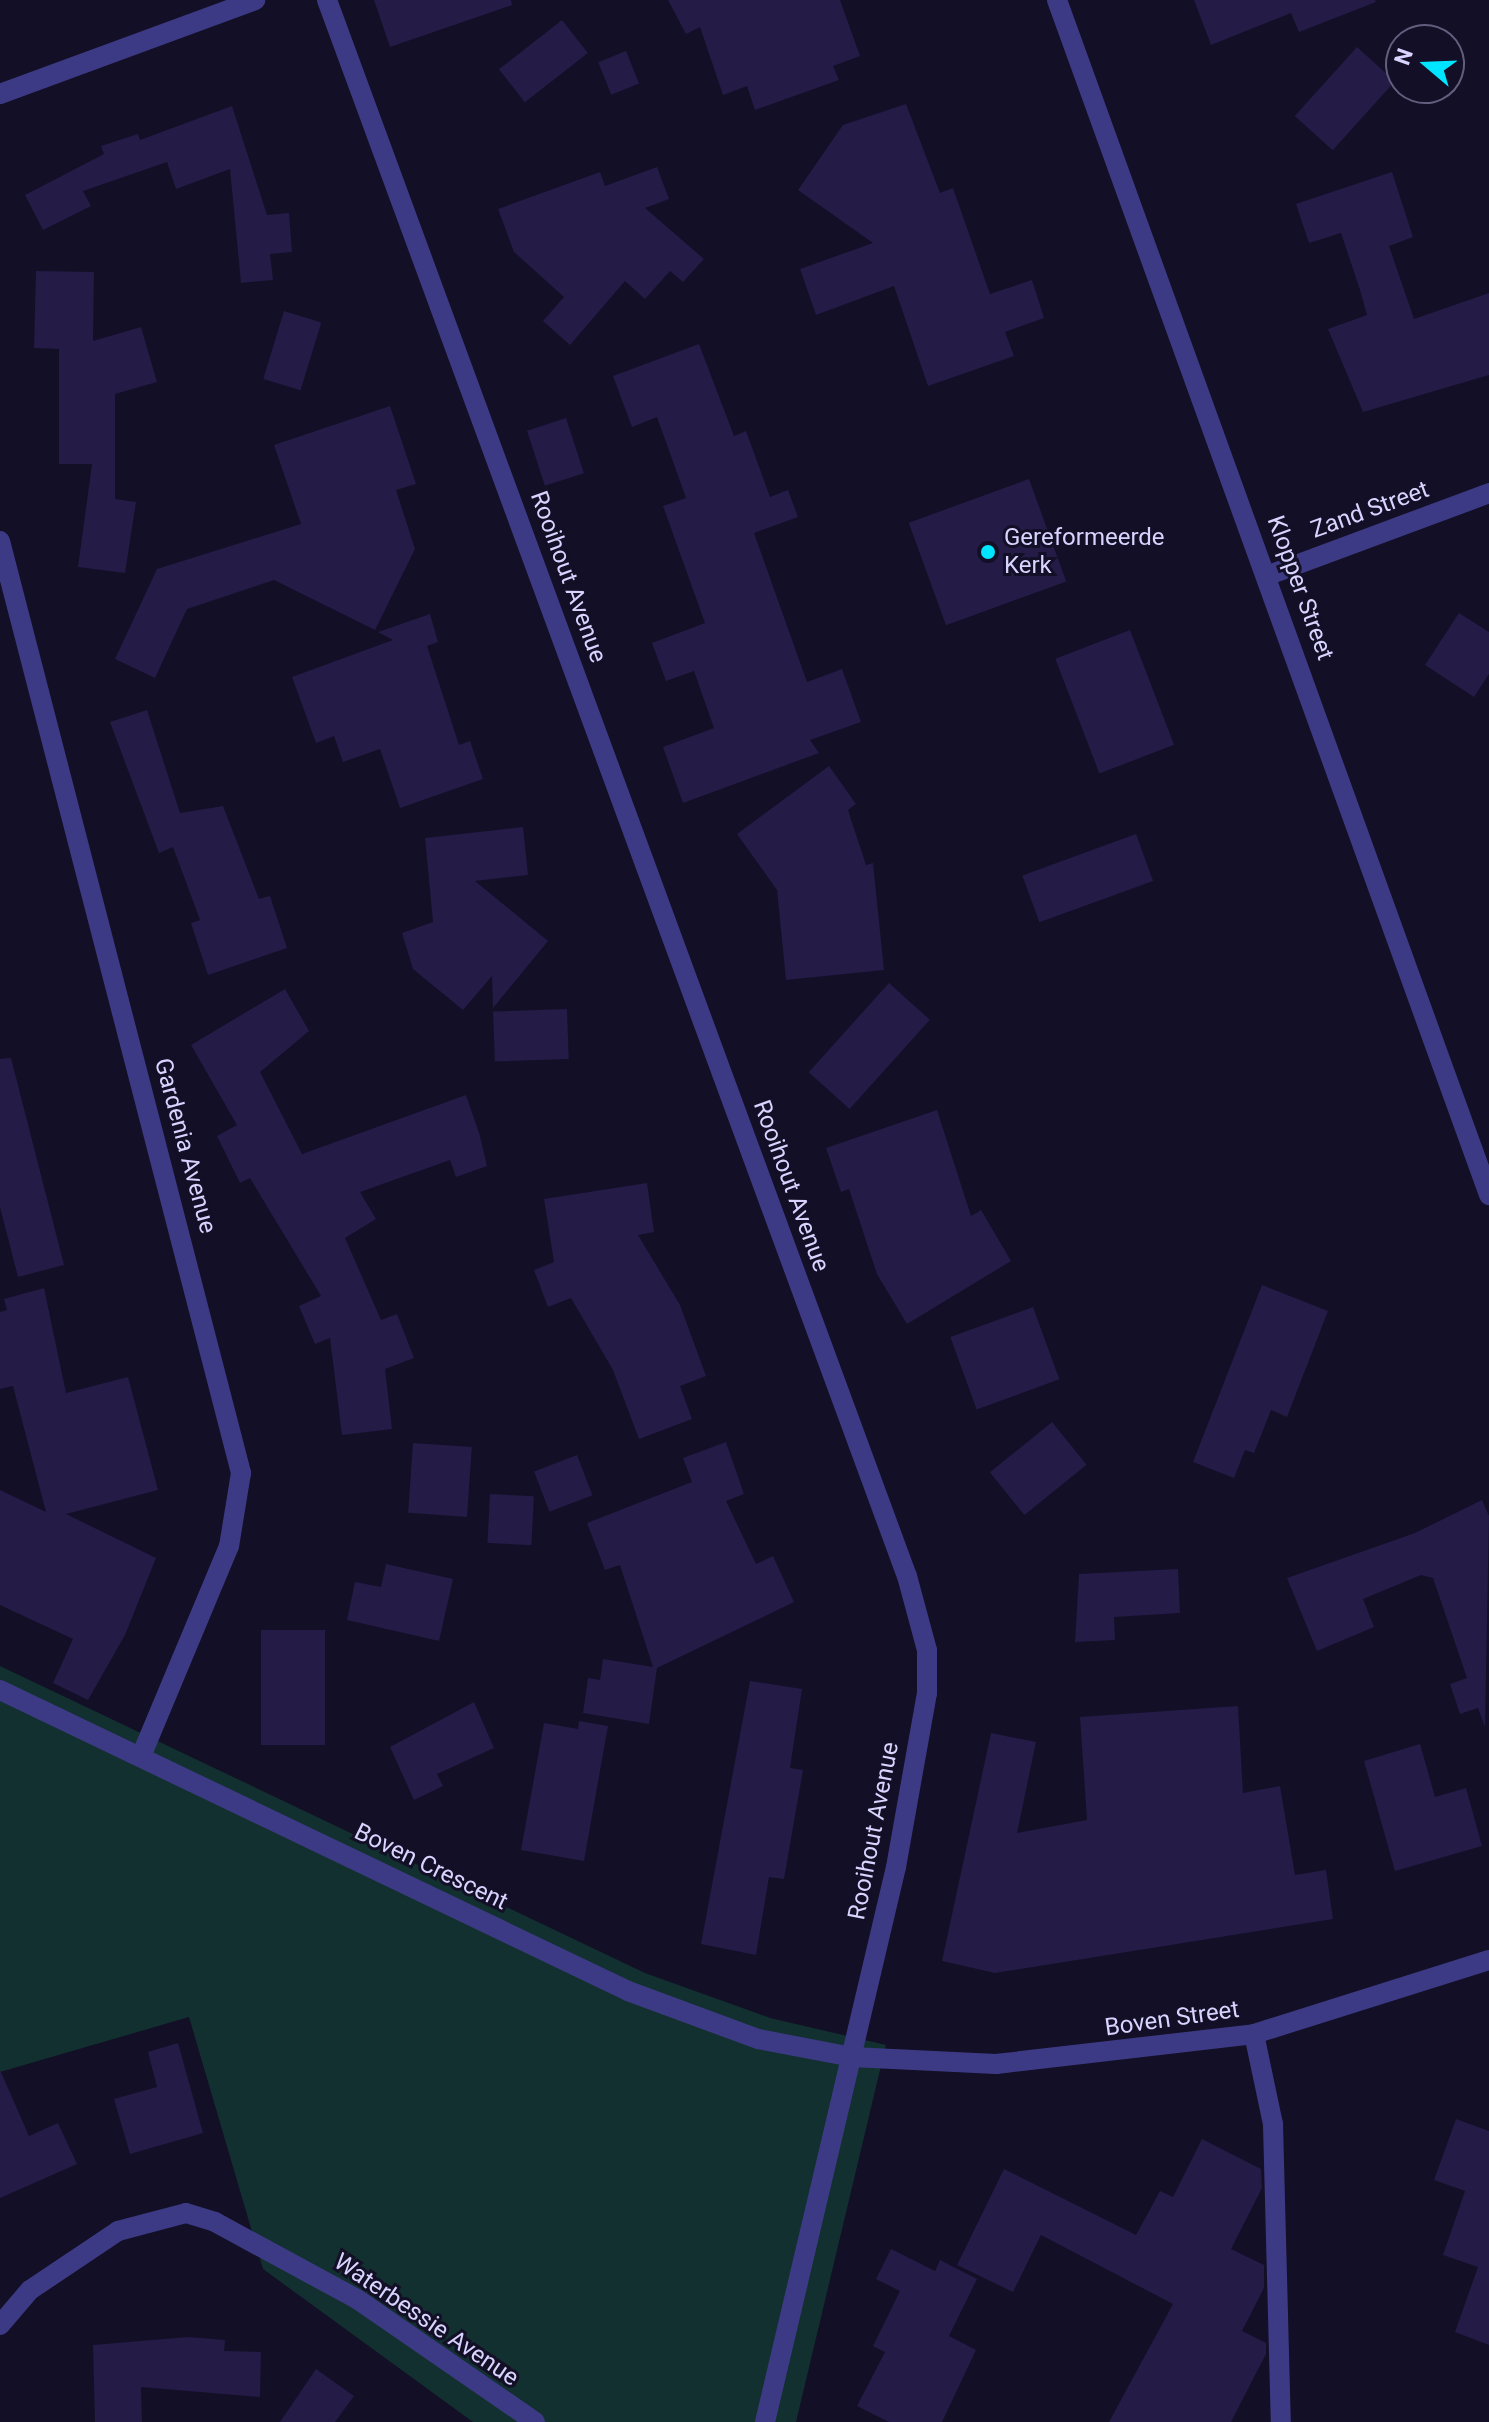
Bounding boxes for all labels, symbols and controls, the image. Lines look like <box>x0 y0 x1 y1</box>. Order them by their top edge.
north arrow <box>1385 24 1465 104</box>
text: N <box>1389 45 1418 68</box>
street label: Zand Street <box>1307 475 1433 545</box>
street label: Rooihout Avenue <box>524 487 612 667</box>
street label: Klopper Street <box>1261 512 1339 664</box>
place label: Gereformeerde Kerk <box>1004 524 1165 580</box>
marker: Gereformeerde Kerk <box>979 543 997 561</box>
street label: Gardenia Avenue <box>148 1055 222 1237</box>
street label: Rooihout Avenue <box>747 1096 835 1276</box>
street label: Rooihout Avenue <box>843 1740 905 1922</box>
street label: Boven Crescent <box>350 1817 512 1917</box>
street label: Boven Street <box>1103 1995 1241 2043</box>
street label: Waterbessie Avenue <box>328 2247 524 2393</box>

